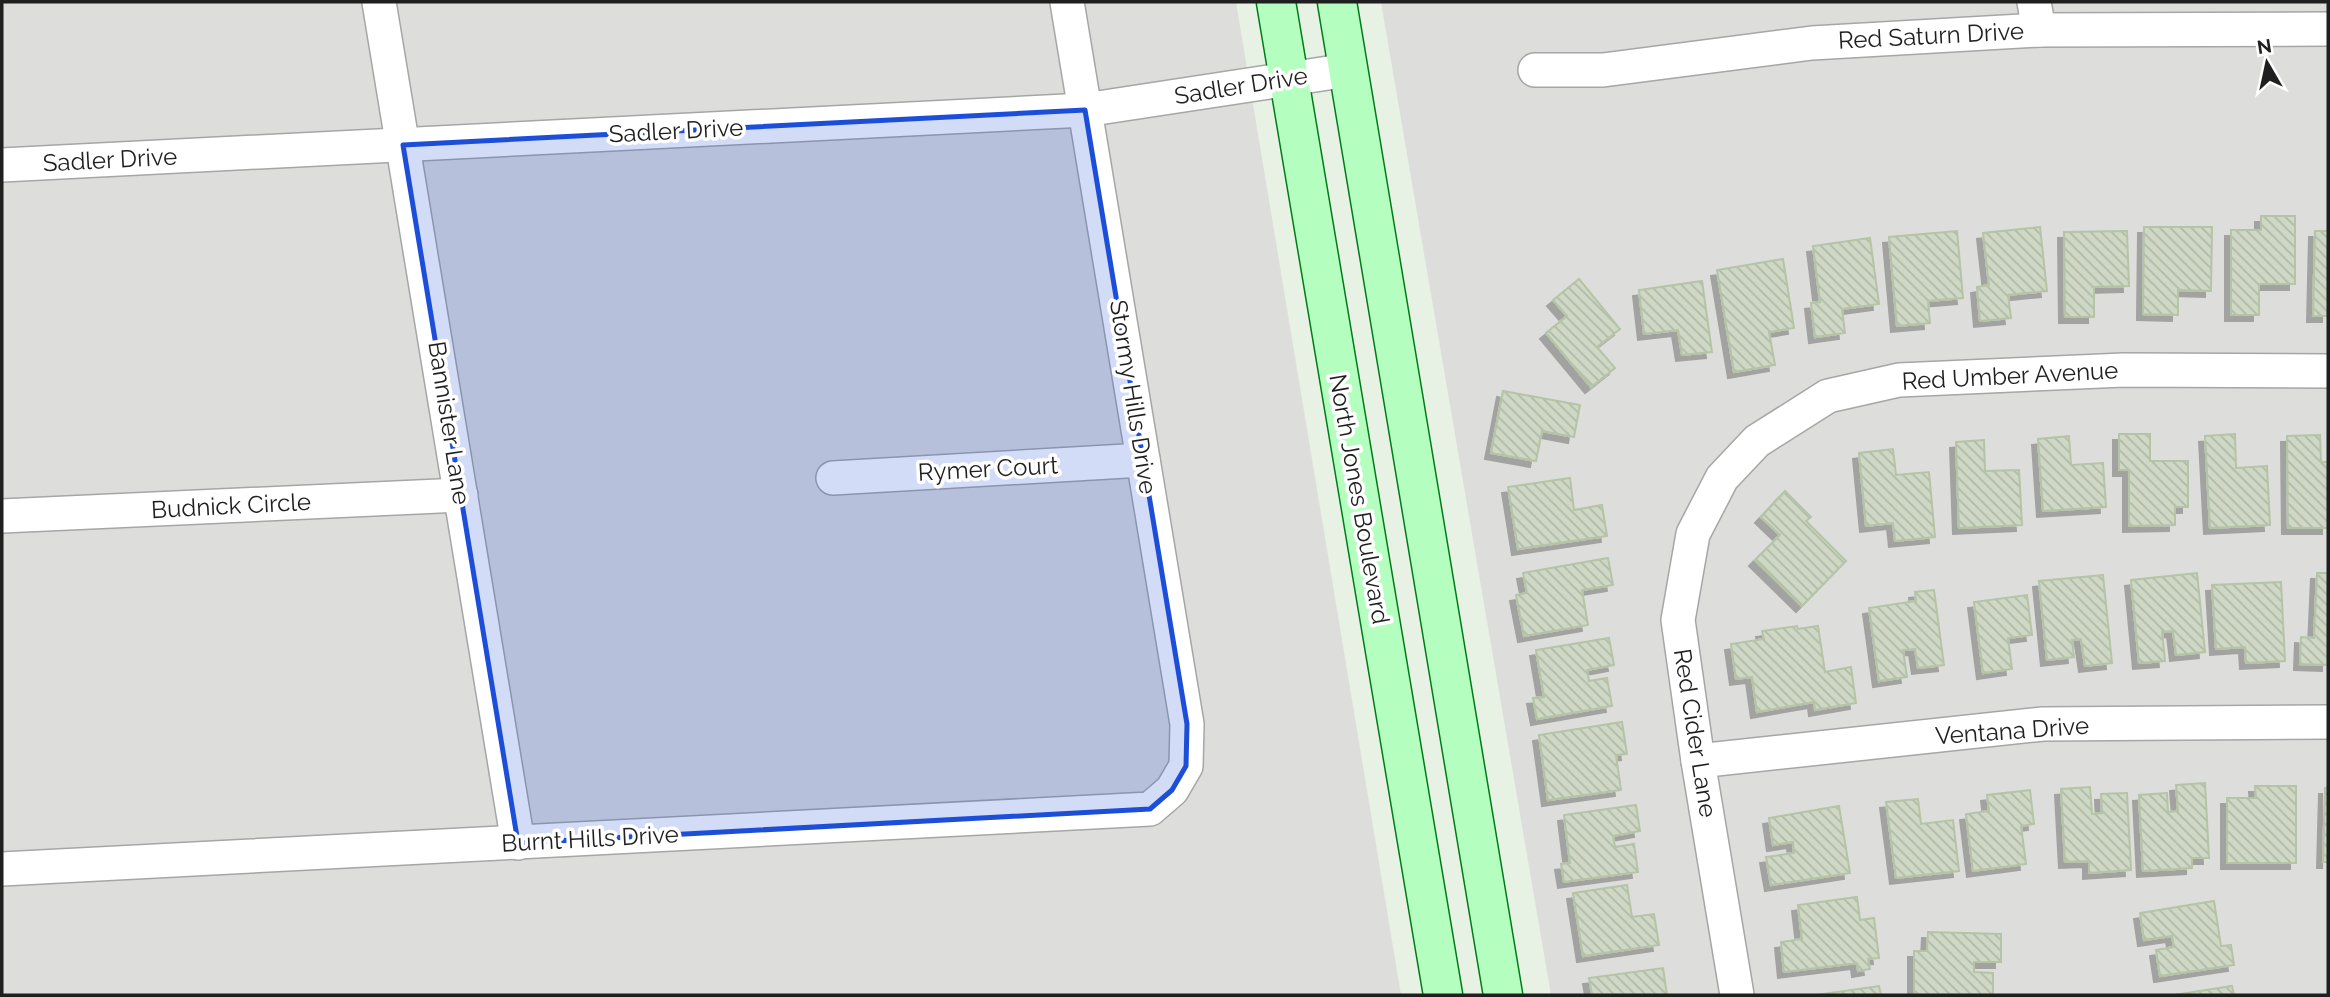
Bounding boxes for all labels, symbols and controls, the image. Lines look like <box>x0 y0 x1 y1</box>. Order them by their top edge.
street label: Red Saturn Drive <box>1837 16 2025 55</box>
north arrow <box>2232 28 2302 98</box>
text: N <box>2255 34 2273 58</box>
street label: Sadler Drive <box>1172 61 1310 110</box>
street label: Sadler Drive <box>608 113 744 148</box>
street label: Sadler Drive <box>42 142 178 177</box>
street label: Stormy Hills Drive <box>1104 298 1163 496</box>
street label: Bannister Lane <box>422 339 477 507</box>
street label: Red Umber Avenue <box>1901 355 2119 396</box>
street label: North Jones Boulevard <box>1323 372 1396 626</box>
street label: Rymer Court <box>917 450 1059 487</box>
street label: Budnick Circle <box>150 487 312 524</box>
street label: Red Cider Lane <box>1668 647 1723 819</box>
street label: Ventana Drive <box>1934 711 2090 750</box>
street label: Burnt Hills Drive <box>501 819 679 858</box>

